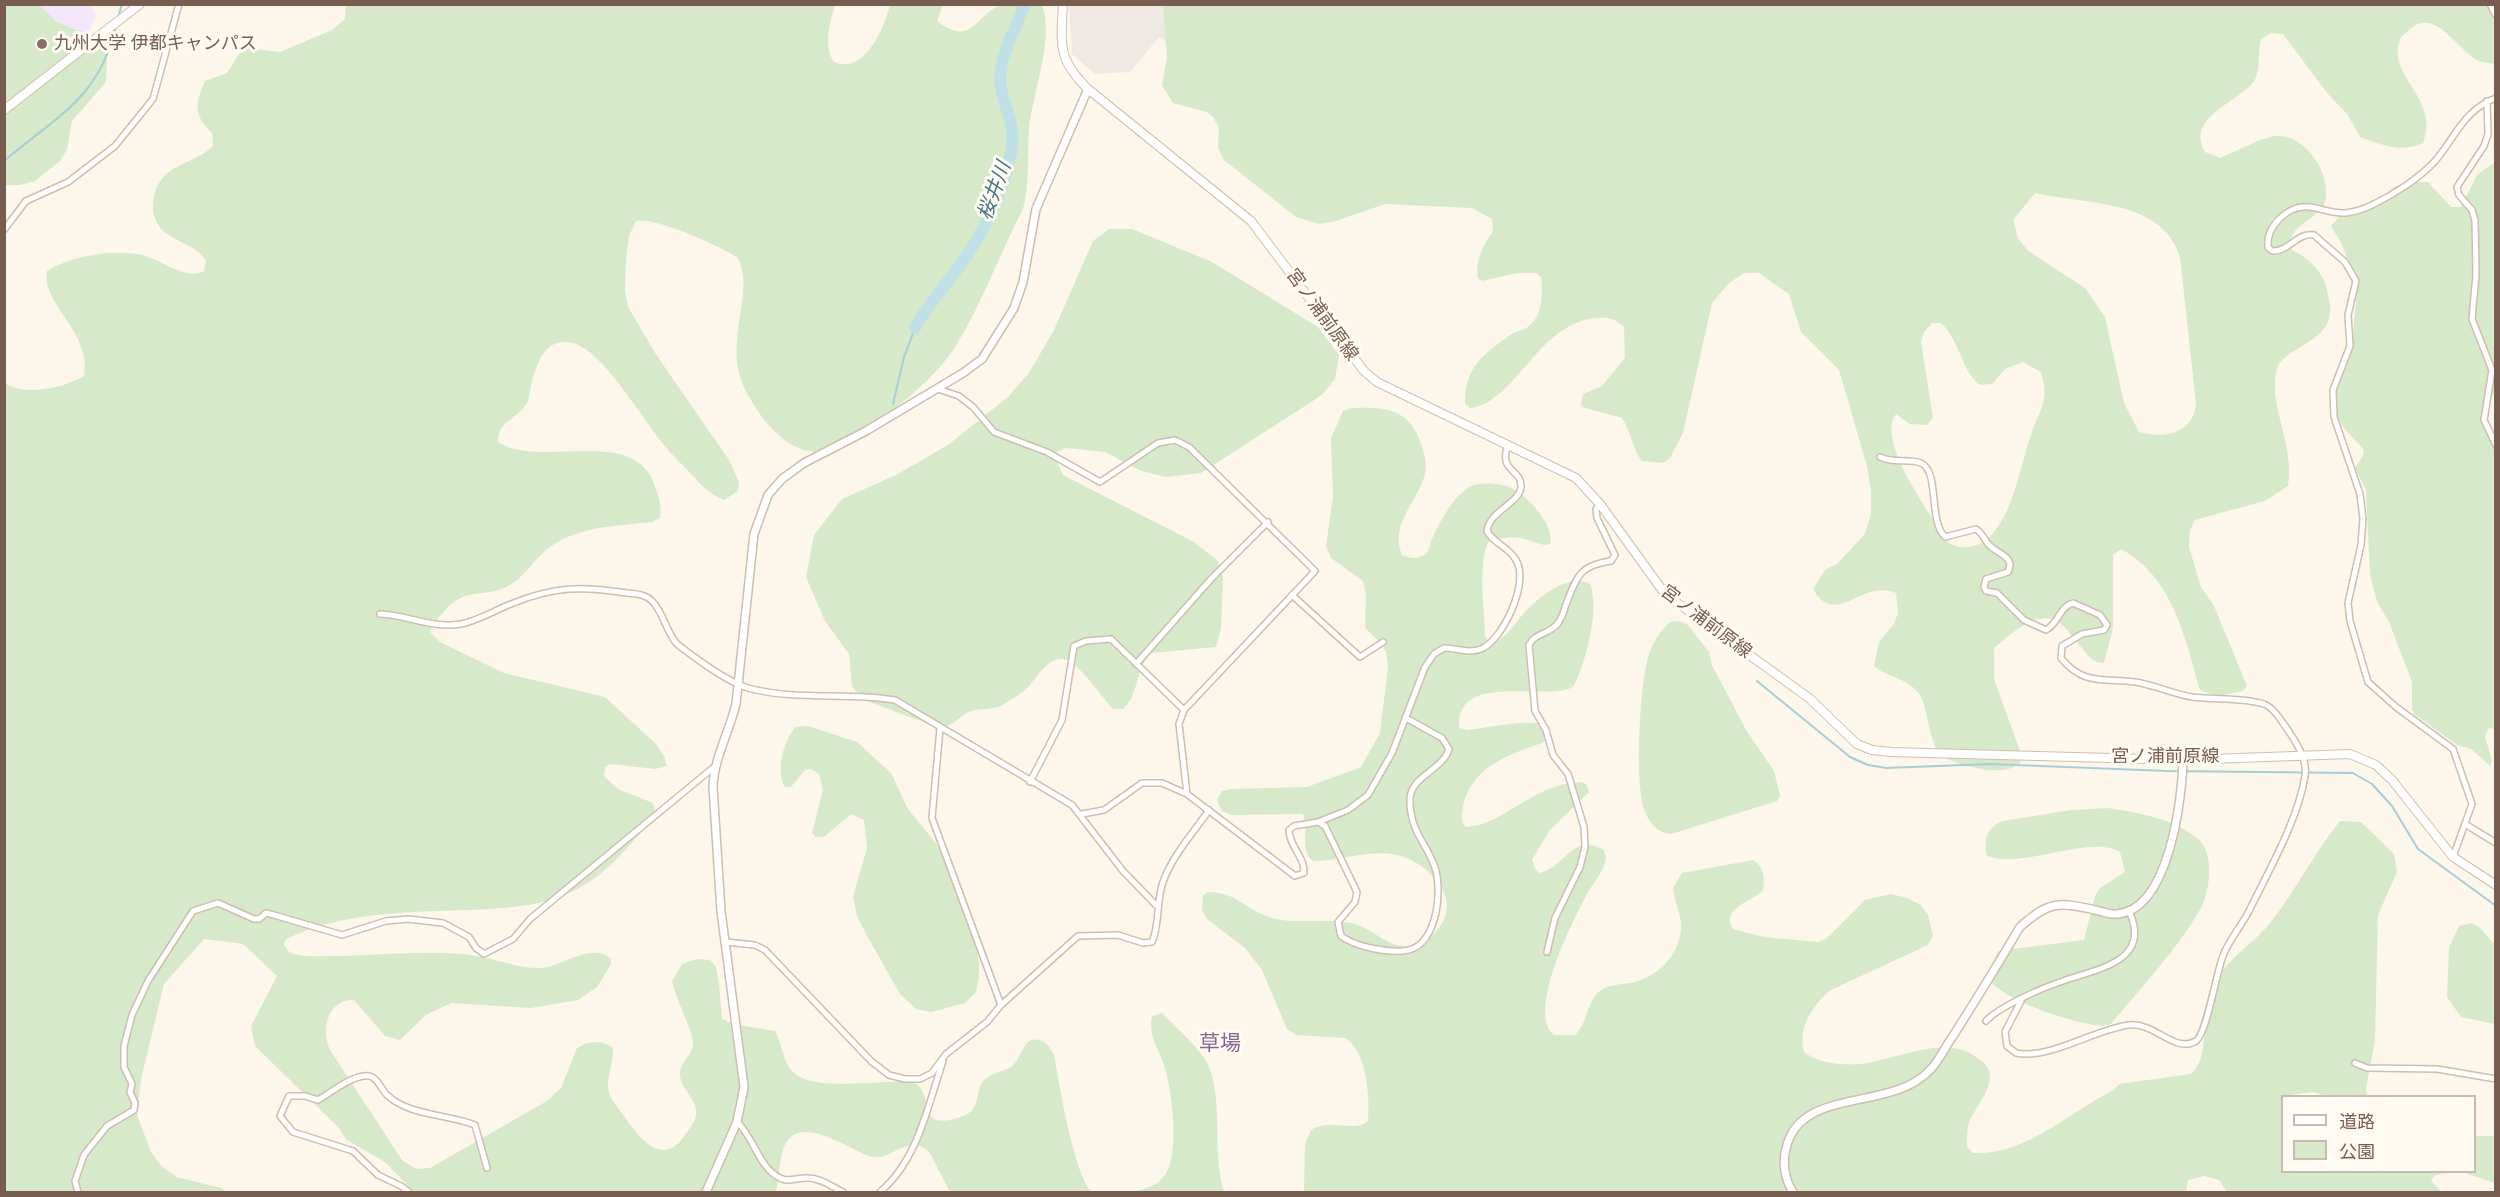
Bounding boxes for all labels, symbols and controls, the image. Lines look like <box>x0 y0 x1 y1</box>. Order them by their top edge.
place label: 九州大学 伊都キャンパス <box>54 33 257 55</box>
marker: 九州大学 伊都キャンパス <box>35 37 49 51</box>
water label: 桜井川 <box>973 159 1017 223</box>
street label: 宮ノ浦前原線 <box>1282 265 1362 365</box>
street label: 宮ノ浦前原線 <box>1656 581 1756 663</box>
street label: 宮ノ浦前原線 <box>2111 746 2219 768</box>
district label: 草場 <box>1199 1031 1241 1057</box>
legend <box>2281 1095 2476 1173</box>
text: 道路 <box>2339 1109 2375 1133</box>
text: 公園 <box>2339 1139 2375 1163</box>

